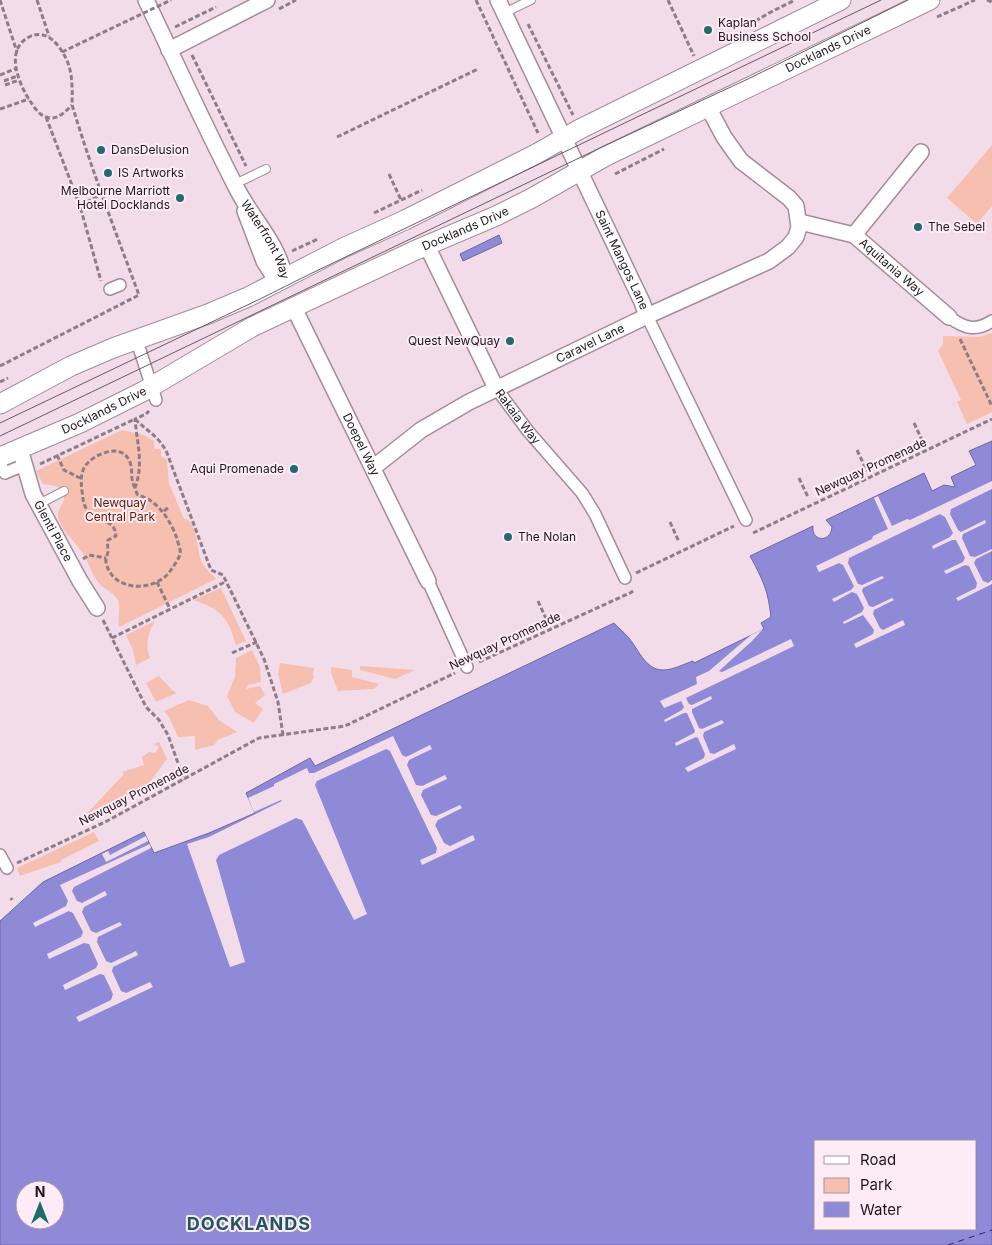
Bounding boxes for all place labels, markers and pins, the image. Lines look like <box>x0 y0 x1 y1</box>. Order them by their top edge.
place label: Kaplan Business School <box>718 15 811 44</box>
marker: Kaplan Business School <box>702 24 714 36</box>
place label: DansDelusion <box>111 142 189 157</box>
marker: DansDelusion <box>95 144 107 156</box>
place label: IS Artworks <box>118 165 184 180</box>
marker: IS Artworks <box>102 167 114 179</box>
place label: Melbourne Marriott Hotel Docklands <box>61 183 170 212</box>
marker: Melbourne Marriott Hotel Docklands <box>174 192 186 204</box>
place label: The Sebel <box>928 219 985 234</box>
marker: The Sebel <box>912 221 924 233</box>
place label: Quest NewQuay <box>408 333 500 348</box>
marker: Quest NewQuay <box>504 335 516 347</box>
place label: Aqui Promenade <box>190 461 284 476</box>
marker: Aqui Promenade <box>288 463 300 475</box>
place label: The Nolan <box>518 529 576 544</box>
marker: The Nolan <box>502 531 514 543</box>

